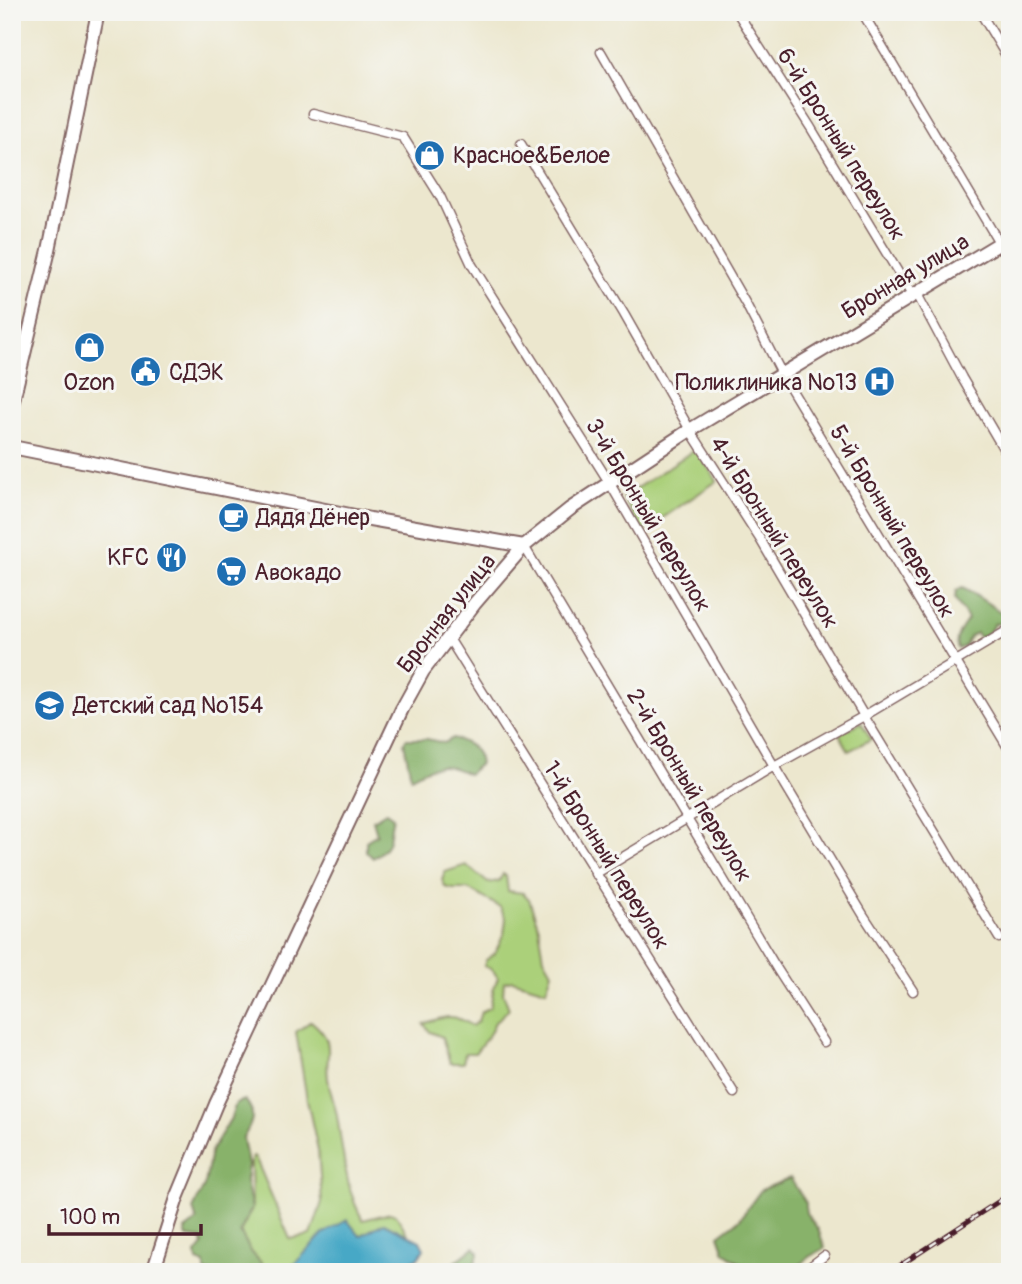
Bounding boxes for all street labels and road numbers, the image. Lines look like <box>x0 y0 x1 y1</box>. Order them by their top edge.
street label: 6-й Бронный переулок <box>771 43 913 246</box>
street label: Бронная улица <box>836 227 974 326</box>
street label: 3-й Бронный переулок <box>579 413 718 617</box>
street label: 5-й Бронный переулок <box>823 419 962 623</box>
street label: 4-й Бронный переулок <box>704 431 846 634</box>
street label: Бронная улица <box>391 548 502 679</box>
street label: 2-й Бронный переулок <box>620 683 759 887</box>
street label: 1-й Бронный переулок <box>537 756 676 955</box>

